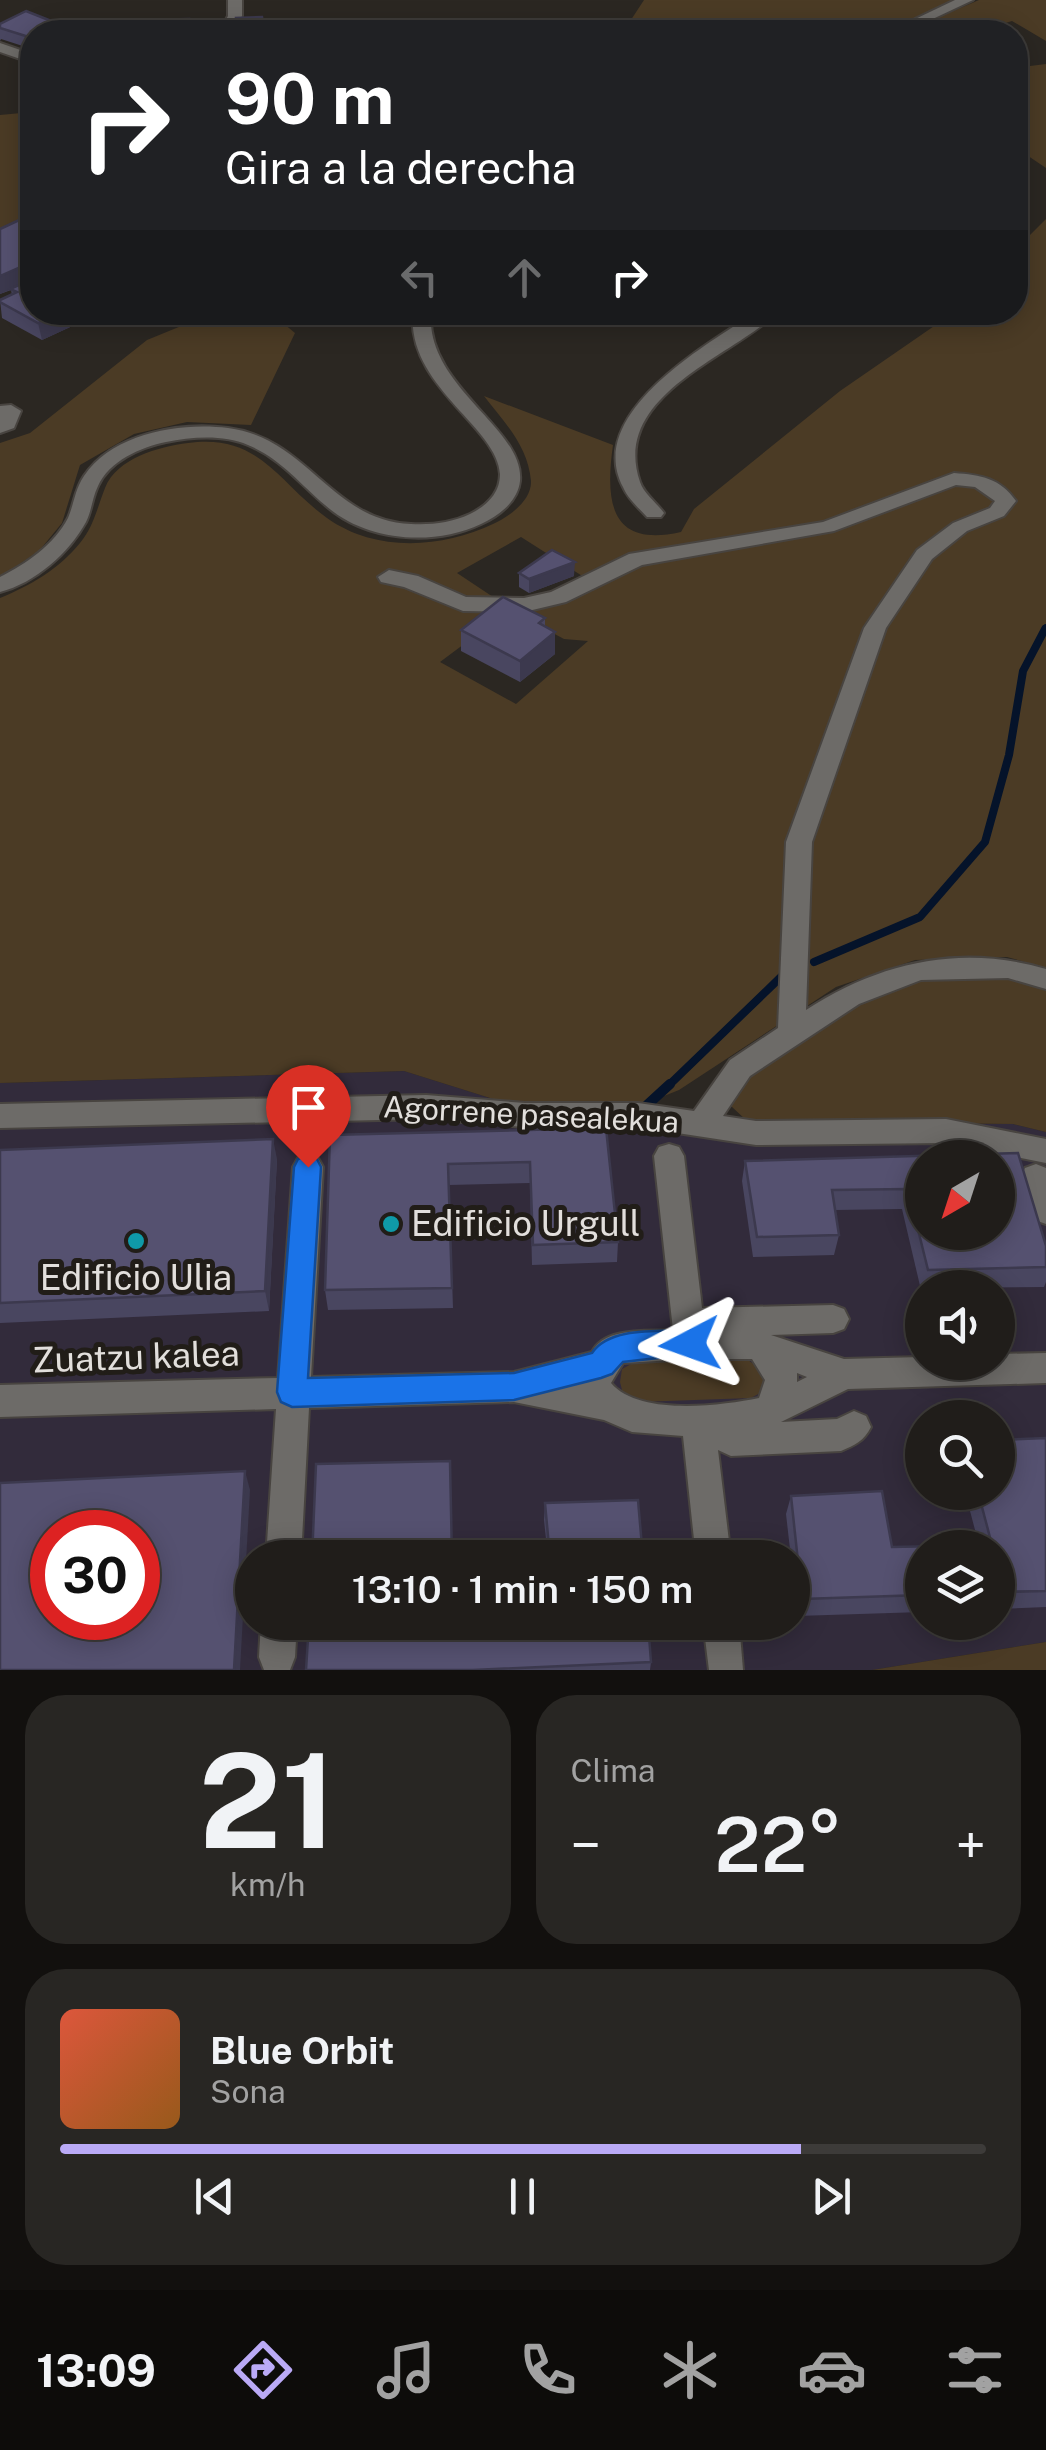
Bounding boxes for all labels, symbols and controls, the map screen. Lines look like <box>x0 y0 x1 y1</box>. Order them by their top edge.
text: 90 m <box>225 57 395 140</box>
icon: right <box>60 60 190 190</box>
text: Gira a la derecha <box>225 141 576 194</box>
icon: left <box>392 250 447 305</box>
icon: ahead <box>497 250 552 305</box>
icon: right <box>602 250 657 305</box>
pin <box>266 1065 351 1168</box>
icon: arrive <box>281 1080 336 1135</box>
street label: Agorrene pasealekua <box>382 1088 680 1140</box>
north arrow <box>905 1140 1015 1250</box>
map controls <box>905 1140 1015 1640</box>
place label: Edificio Urgull <box>411 1203 640 1244</box>
marker: Edificio Urgull <box>380 1213 402 1235</box>
marker: Edificio Ulia <box>125 1230 147 1252</box>
place label: Edificio Ulia <box>40 1257 232 1298</box>
button: sound <box>905 1270 1015 1380</box>
position arrow <box>638 1292 742 1396</box>
street label: Zuatzu kalea <box>32 1332 240 1381</box>
button: search <box>905 1400 1015 1510</box>
speed limit sign: 30 <box>30 1510 160 1640</box>
button: layers <box>905 1530 1015 1640</box>
text: 13:10 · 1 min · 150 m <box>352 1567 693 1612</box>
text: 21 <box>199 1725 337 1877</box>
text: Clima <box>571 1752 656 1789</box>
text: 22° <box>714 1801 842 1889</box>
text: − <box>571 1813 601 1877</box>
text: + <box>956 1813 986 1877</box>
text: km/h <box>230 1866 305 1903</box>
text: Blue Orbit <box>210 2028 394 2073</box>
text: Sona <box>210 2073 286 2110</box>
icon: previous <box>187 2169 242 2224</box>
icon: pause <box>495 2169 550 2224</box>
icon: next <box>804 2169 859 2224</box>
icon: directions <box>228 2335 298 2405</box>
icon: music <box>371 2335 441 2405</box>
icon: phone <box>513 2335 583 2405</box>
icon: climate <box>655 2335 725 2405</box>
icon: car <box>797 2335 867 2405</box>
icon: filters <box>940 2335 1010 2405</box>
text: 13:09 <box>36 2344 156 2397</box>

